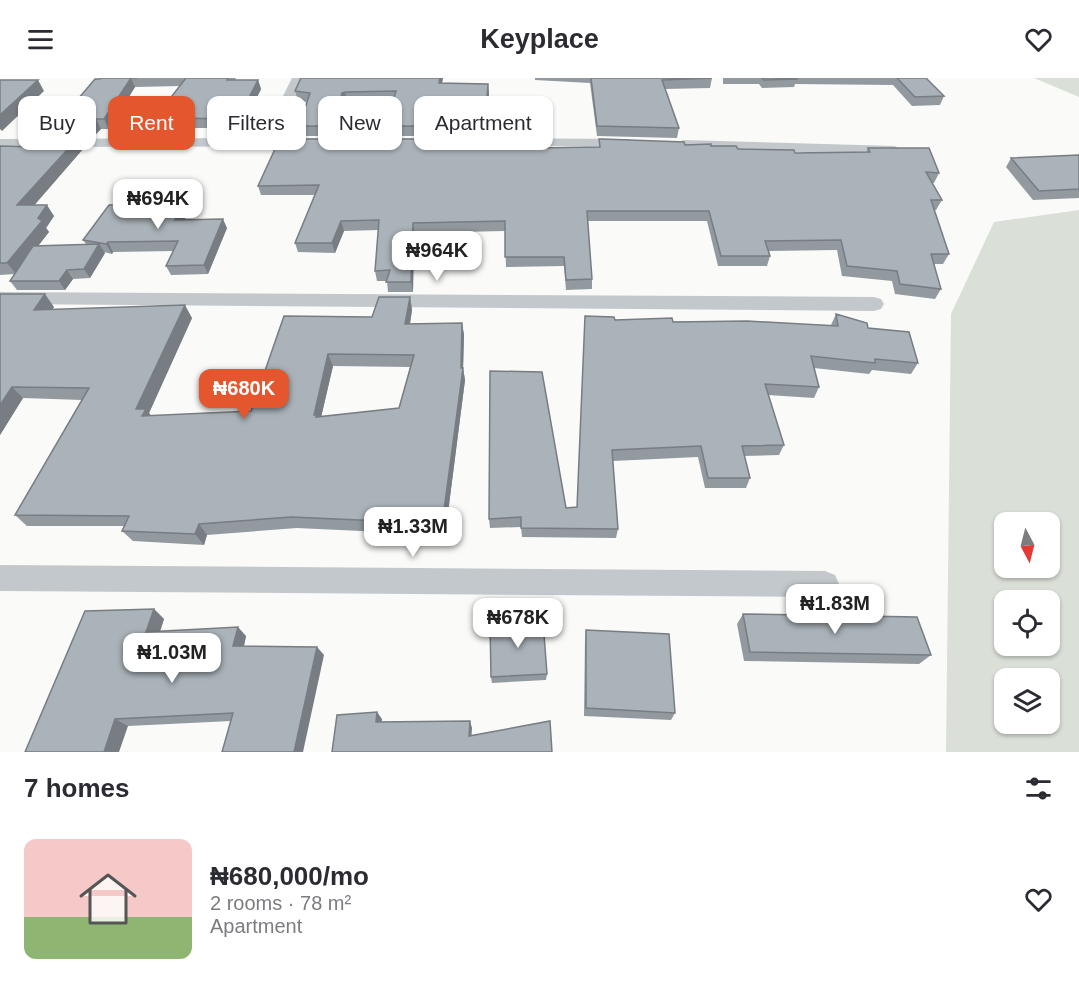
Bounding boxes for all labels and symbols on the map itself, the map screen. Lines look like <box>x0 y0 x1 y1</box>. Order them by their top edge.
pin: ₦694K <box>116 179 200 230</box>
pin: ₦964K <box>395 231 479 282</box>
pin: ₦680K <box>202 369 286 420</box>
pin: ₦1.33M <box>364 507 462 558</box>
north arrow <box>994 512 1060 578</box>
pin: ₦1.83M <box>786 584 884 635</box>
pin: ₦678K <box>476 598 560 649</box>
pin: ₦1.03M <box>123 633 221 684</box>

